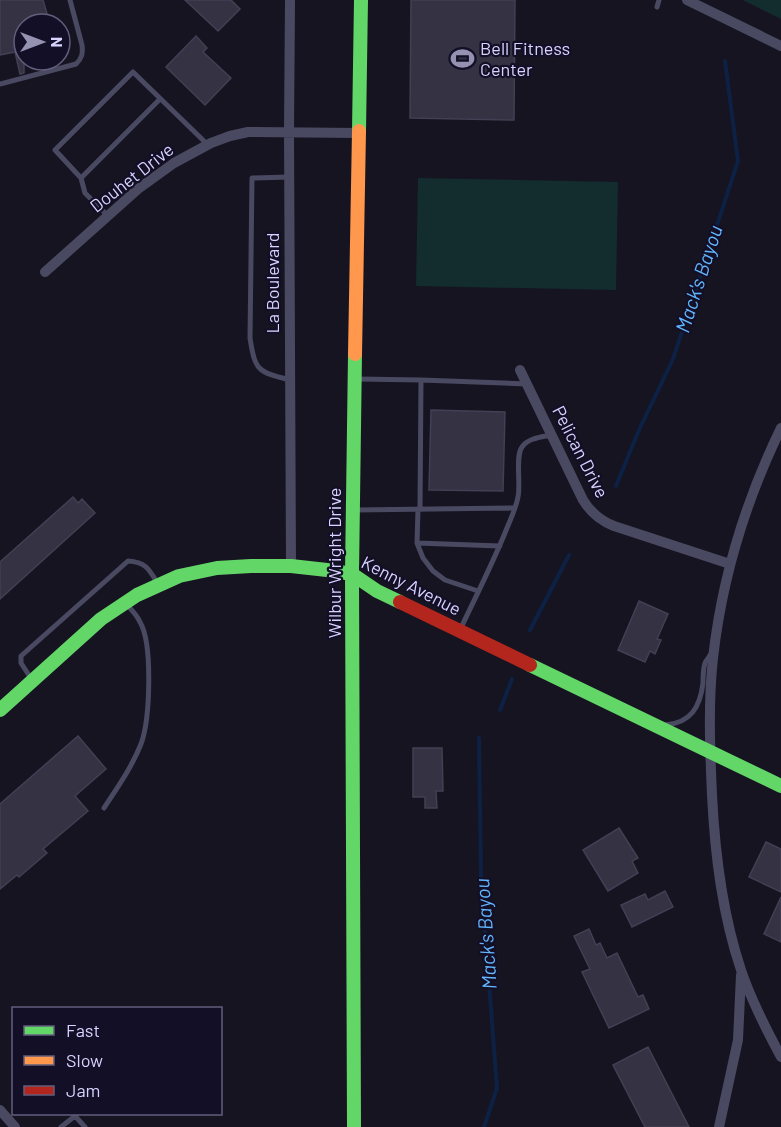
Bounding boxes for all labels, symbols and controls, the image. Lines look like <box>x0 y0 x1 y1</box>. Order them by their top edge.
north arrow <box>12 12 72 72</box>
text: N <box>48 37 67 47</box>
place label: Bell Fitness Center <box>480 37 570 80</box>
sports icon: Bell Fitness Center <box>449 46 475 72</box>
street label: Douhet Drive <box>85 138 178 217</box>
water label: Mack's Bayou <box>669 222 727 335</box>
street label: La Boulevard <box>261 232 283 334</box>
street label: Pelican Drive <box>548 402 614 501</box>
street label: Wilbur Wright Drive <box>323 488 345 638</box>
street label: Kenny Avenue <box>358 551 465 620</box>
water label: Mack's Bayou <box>469 878 501 991</box>
legend <box>12 1007 222 1115</box>
text: Fast <box>66 1019 100 1041</box>
text: Slow <box>66 1049 103 1071</box>
text: Jam <box>66 1079 100 1101</box>

